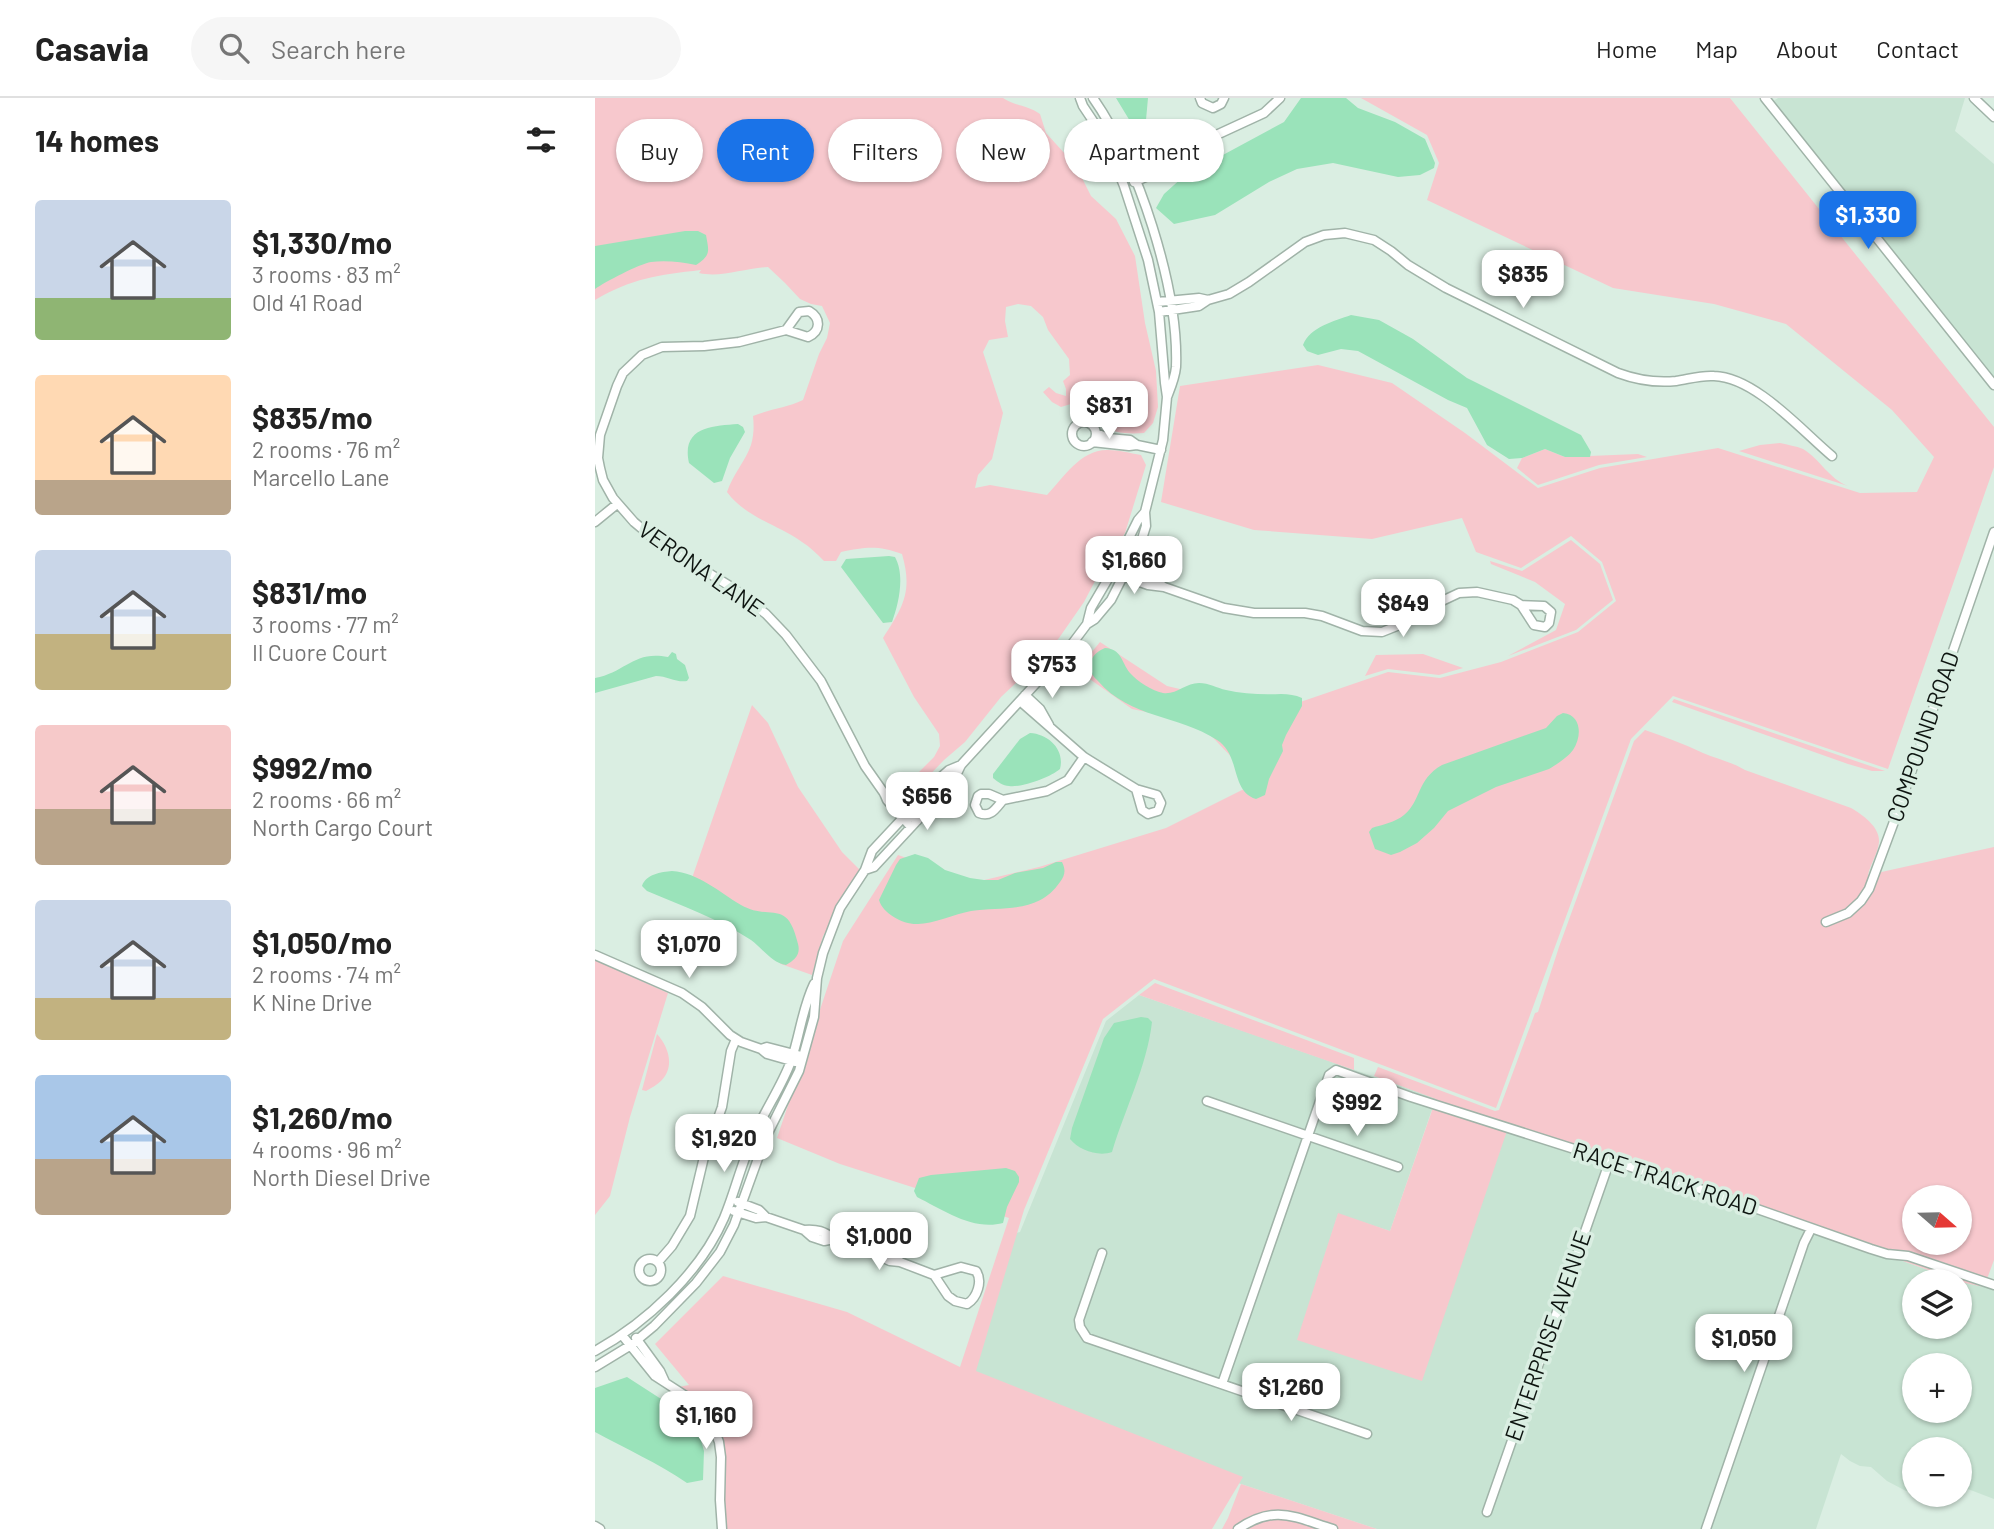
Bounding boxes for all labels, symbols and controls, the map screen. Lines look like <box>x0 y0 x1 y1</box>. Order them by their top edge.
search box <box>191 17 681 80</box>
text: Casavia <box>35 28 149 68</box>
icon: search <box>215 29 253 67</box>
text: Search here <box>271 33 406 64</box>
text: Home <box>1596 34 1657 63</box>
text: Map <box>1695 34 1738 63</box>
text: About <box>1776 34 1838 63</box>
text: Contact <box>1876 34 1959 63</box>
chip: Buy <box>616 119 703 182</box>
chip: Rent <box>717 119 814 182</box>
chip: Filters <box>828 119 942 182</box>
chip: New <box>956 119 1050 182</box>
chip: Apartment <box>1064 119 1224 182</box>
icon: filters <box>522 121 560 159</box>
text: 14 homes <box>35 122 159 158</box>
pin: $1,330 <box>1811 192 1925 251</box>
text: $1,330 <box>1835 200 1901 228</box>
text: $1,330/mo <box>252 224 392 260</box>
icon: home <box>91 228 175 312</box>
pin: $835 <box>1482 250 1564 310</box>
text: $835 <box>1498 259 1548 287</box>
text: 3 rooms · 83 m² <box>252 260 401 288</box>
text: Old 41 Road <box>252 288 363 316</box>
pin: $831 <box>1068 382 1150 441</box>
text: $831 <box>1086 390 1132 418</box>
text: $835/mo <box>252 399 373 435</box>
icon: home <box>91 403 175 487</box>
text: 2 rooms · 76 m² <box>252 435 400 463</box>
text: Marcello Lane <box>252 463 390 491</box>
street label: VERONA LANE <box>633 515 770 622</box>
pin: $1,660 <box>1077 536 1191 596</box>
text: $1,660 <box>1101 545 1167 573</box>
text: $831/mo <box>252 574 367 610</box>
icon: home <box>91 578 175 662</box>
pin: $849 <box>1362 580 1444 639</box>
text: $849 <box>1377 588 1429 616</box>
text: 3 rooms · 77 m² <box>252 610 399 638</box>
text: Il Cuore Court <box>252 638 388 666</box>
pin: $753 <box>1011 640 1093 700</box>
street label: COMPOUND ROAD <box>1880 648 1964 825</box>
text: $753 <box>1027 649 1077 677</box>
text: $992/mo <box>252 749 373 785</box>
icon: home <box>91 753 175 837</box>
pin: $656 <box>886 772 968 832</box>
text: $656 <box>902 781 952 809</box>
text: 2 rooms · 66 m² <box>252 785 401 813</box>
text: North Cargo Court <box>252 813 433 841</box>
pin: $1,070 <box>632 920 746 980</box>
text: $1,050/mo <box>252 924 392 960</box>
icon: home <box>91 928 175 1012</box>
text: $1,070 <box>657 929 721 957</box>
text: 2 rooms · 74 m² <box>252 960 401 988</box>
text: K Nine Drive <box>252 988 372 1016</box>
pin: $992 <box>1316 1079 1398 1138</box>
text: $992 <box>1332 1087 1382 1115</box>
text: $1,260/mo <box>252 1099 393 1135</box>
icon: home <box>91 1103 175 1187</box>
pin: $1,920 <box>667 1114 781 1174</box>
text: $1,920 <box>691 1123 757 1151</box>
text: 4 rooms · 96 m² <box>252 1135 402 1163</box>
street label: RACE TRACK ROAD <box>1570 1135 1761 1221</box>
text: North Diesel Drive <box>252 1163 431 1191</box>
north arrow <box>1902 1185 1972 1255</box>
map controls <box>1902 1185 1972 1507</box>
pin: $1,000 <box>822 1212 936 1272</box>
text: $1,000 <box>846 1221 912 1249</box>
street label: ENTERPRISE AVENUE <box>1498 1227 1596 1444</box>
button: layers <box>1902 1269 1972 1339</box>
pin: $1,050 <box>1687 1314 1801 1374</box>
text: $1,050 <box>1711 1323 1777 1351</box>
button: + <box>1902 1353 1972 1423</box>
pin: $1,260 <box>1234 1364 1348 1423</box>
text: $1,260 <box>1258 1372 1324 1400</box>
pin: $1,160 <box>649 1392 763 1451</box>
text: $1,160 <box>676 1400 737 1428</box>
button: − <box>1902 1437 1972 1507</box>

